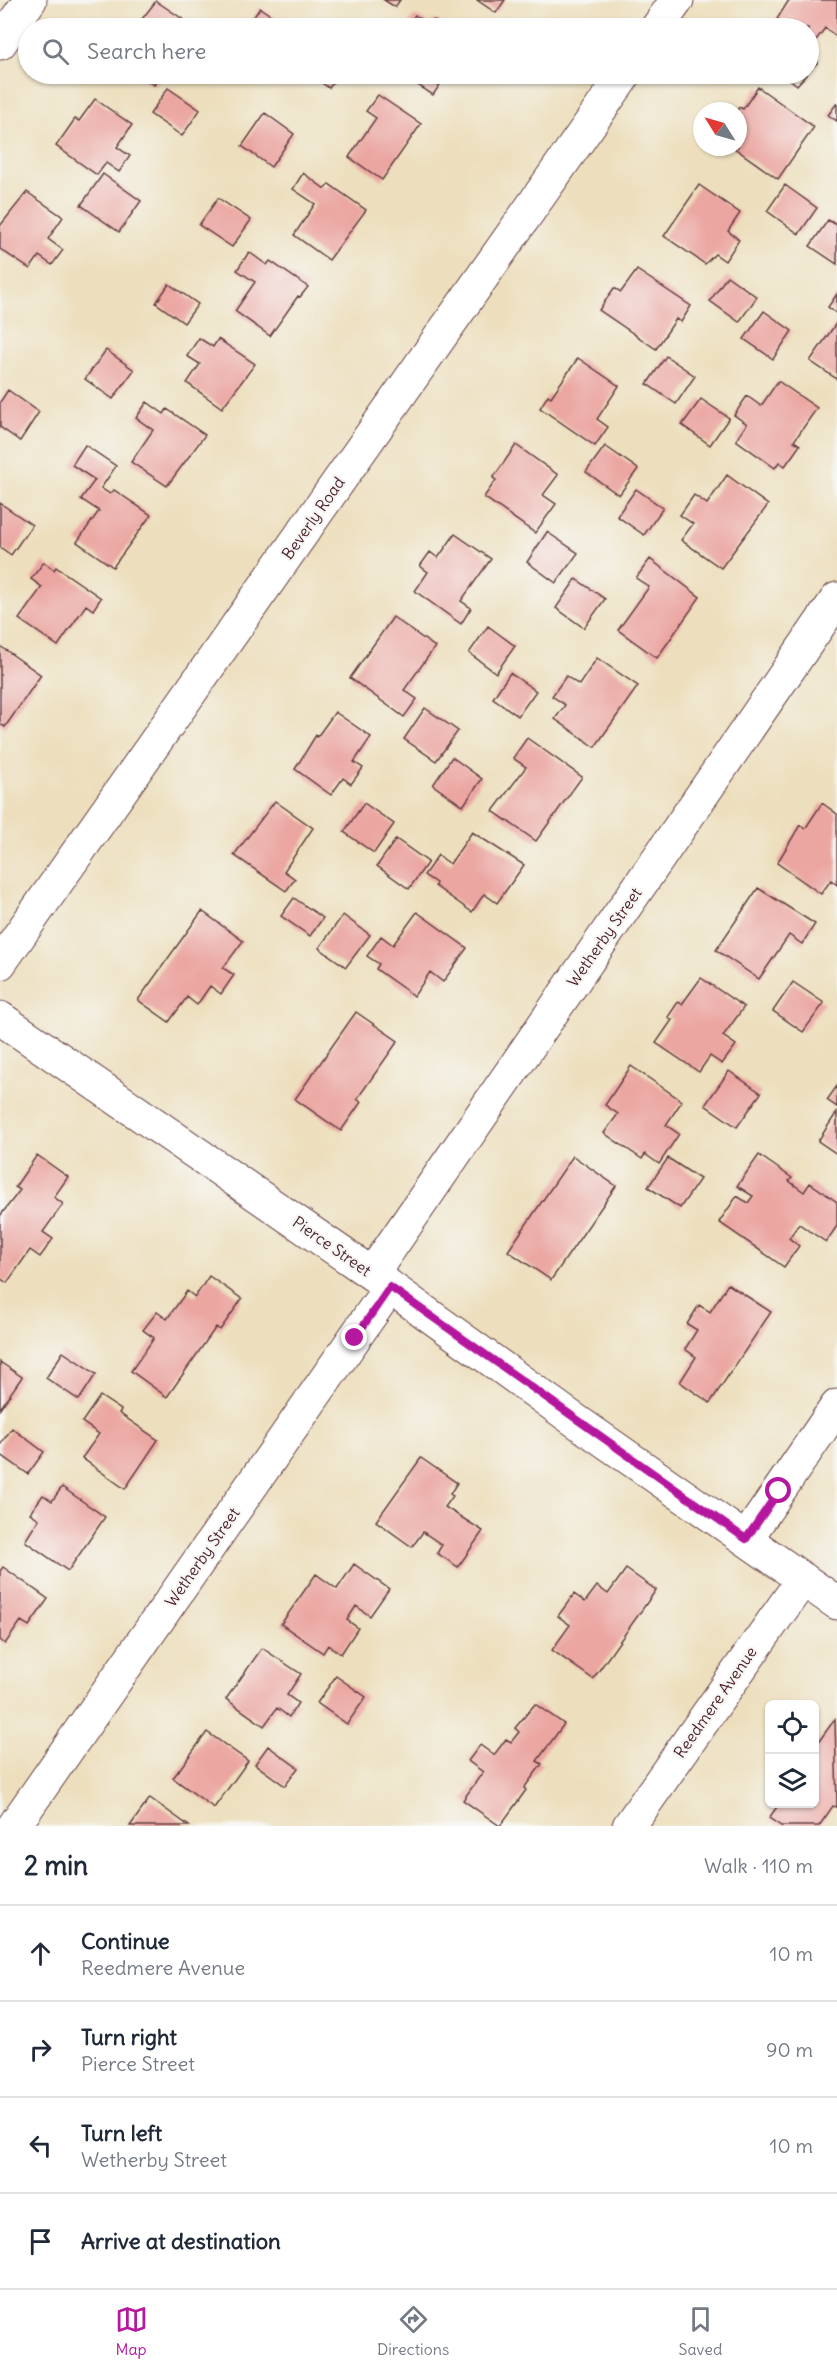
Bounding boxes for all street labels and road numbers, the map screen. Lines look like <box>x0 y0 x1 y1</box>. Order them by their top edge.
street label: Beverly Road <box>277 473 349 563</box>
street label: Wetherby Street <box>562 883 646 991</box>
street label: Pierce Street <box>289 1212 376 1281</box>
street label: Wetherby Street <box>160 1503 244 1611</box>
street label: Reedmere Avenue <box>669 1643 761 1761</box>

